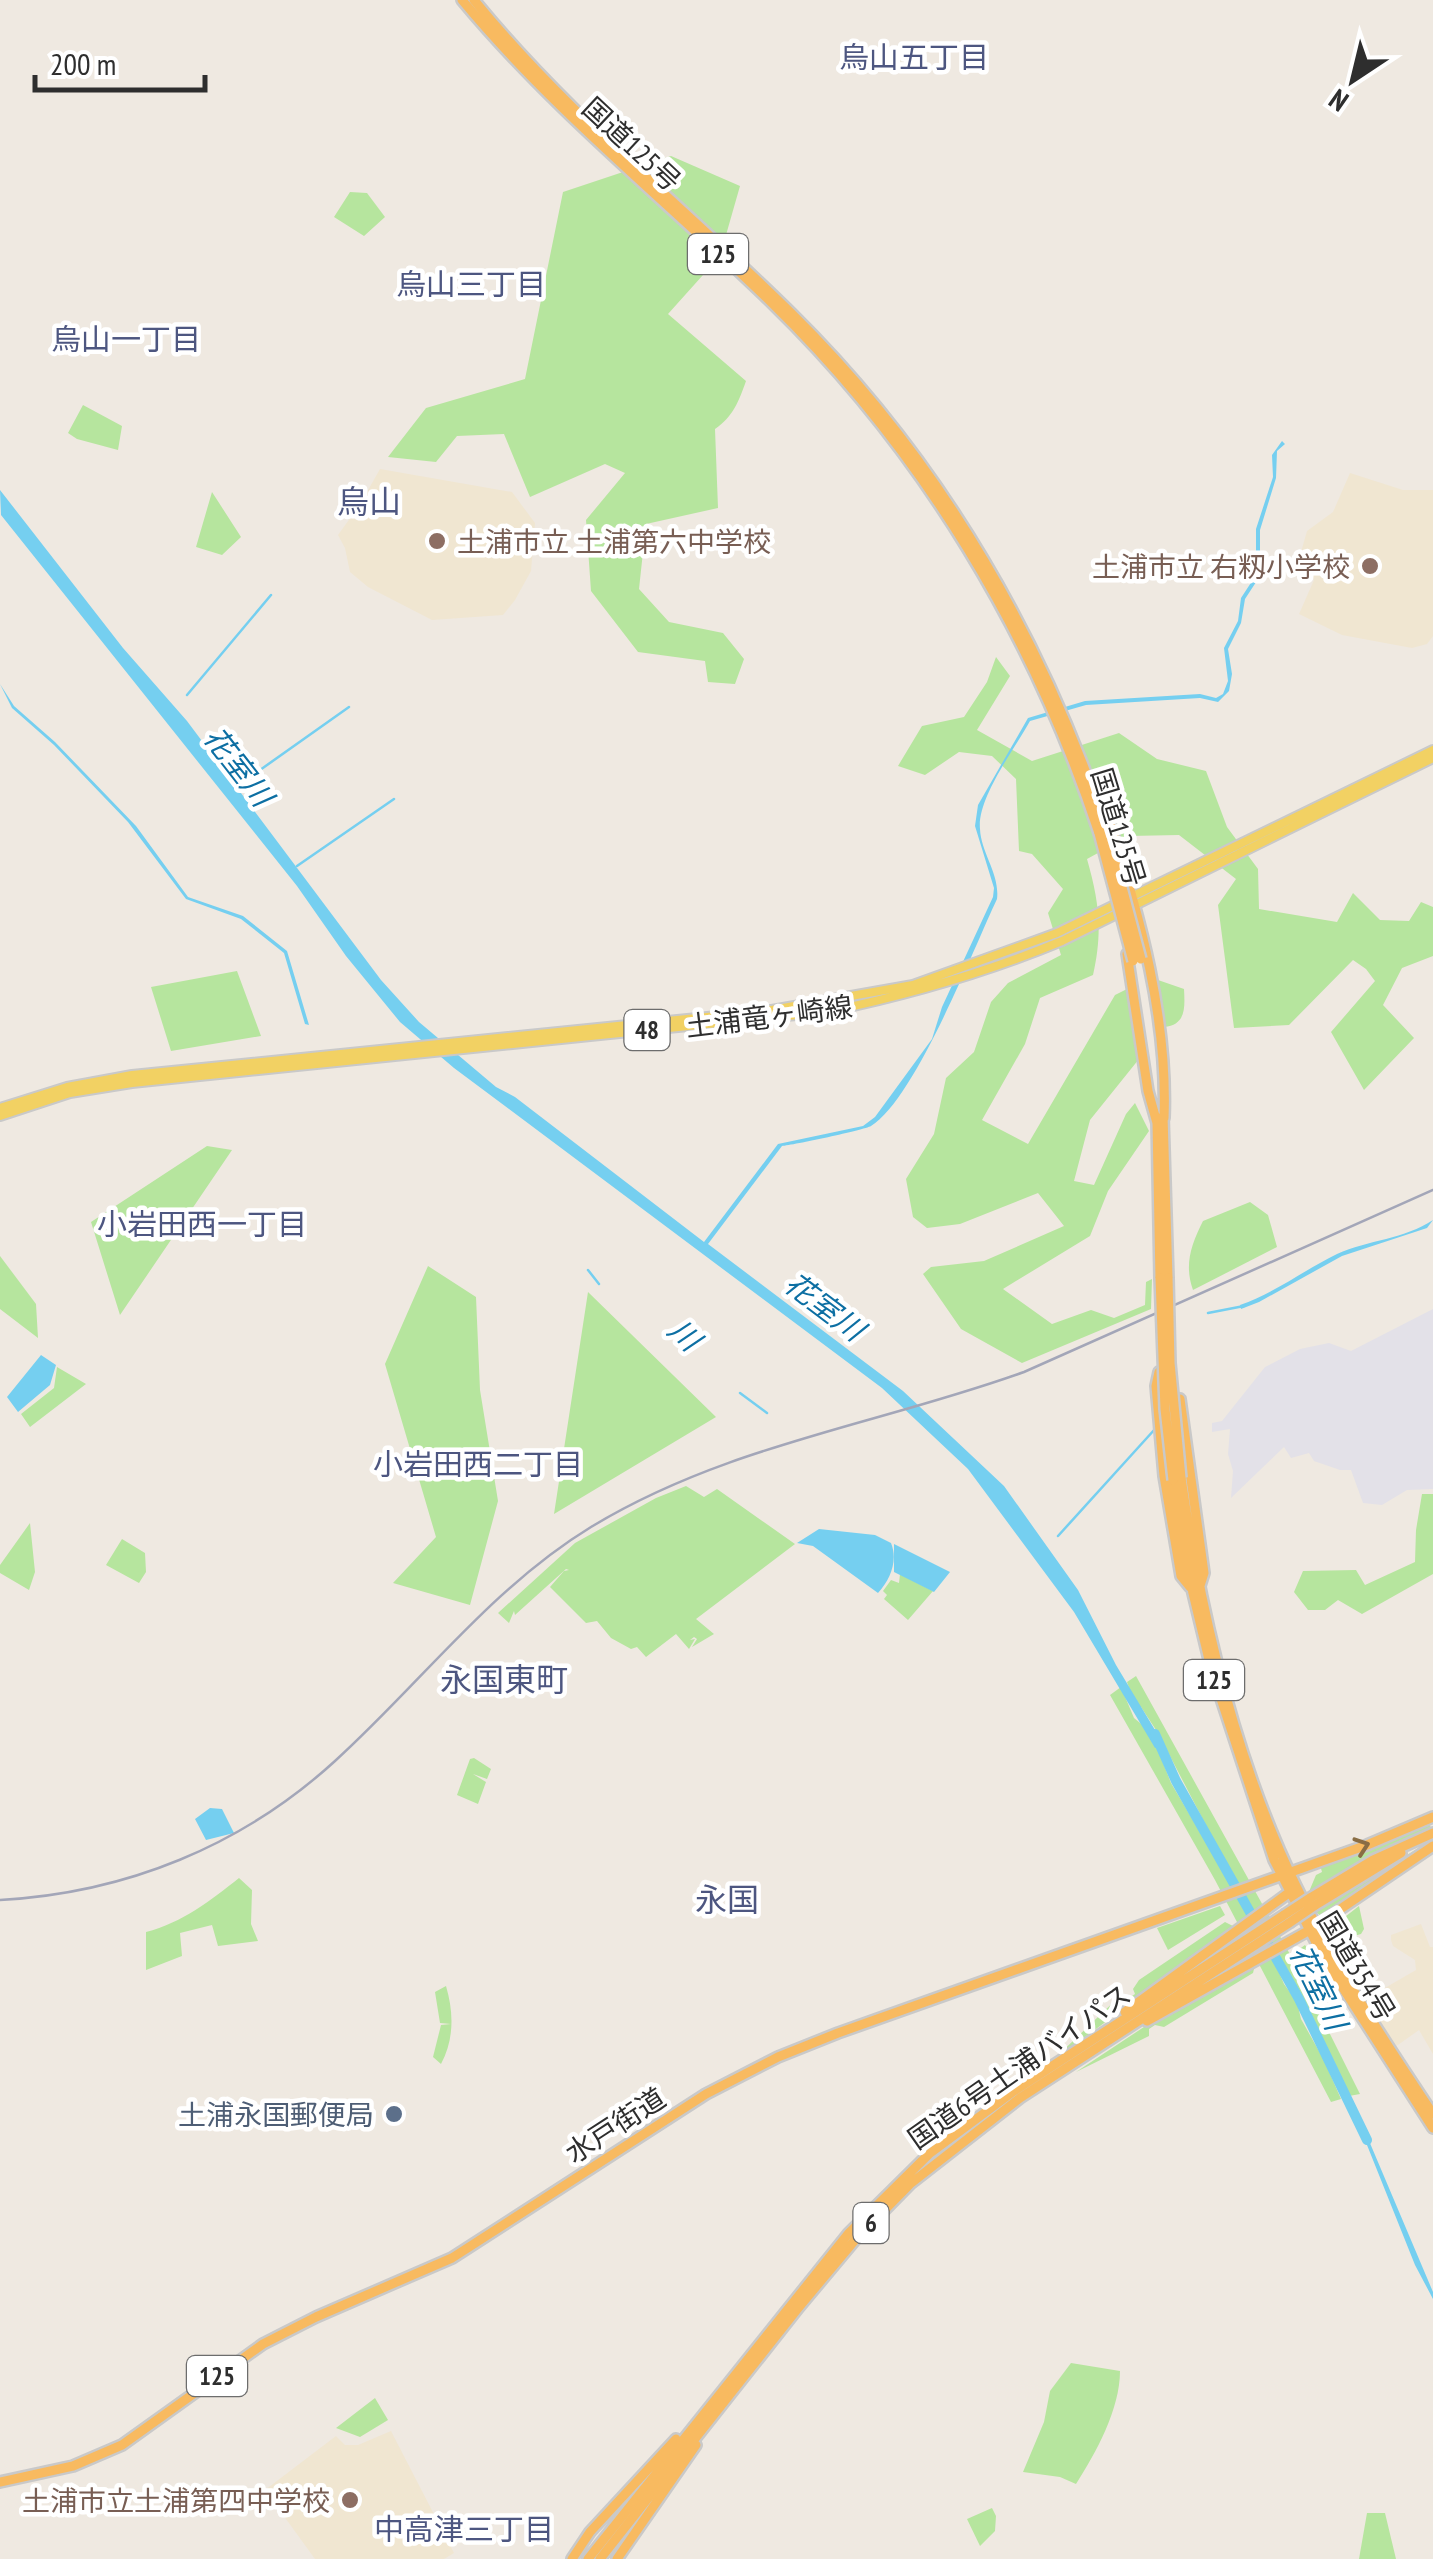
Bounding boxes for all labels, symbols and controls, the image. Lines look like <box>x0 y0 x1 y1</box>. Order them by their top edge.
scale bar <box>35 30 205 92</box>
north arrow <box>1303 30 1403 130</box>
district label: 烏山五丁目 <box>839 37 989 76</box>
text: 200 m <box>50 44 116 83</box>
text: N <box>1322 81 1355 120</box>
street label: 国道125号 <box>575 89 689 199</box>
road number: 125 <box>688 234 748 274</box>
district label: 烏山三丁目 <box>396 264 546 303</box>
district label: 烏山一丁目 <box>51 319 201 358</box>
district label: 烏山 <box>337 480 401 522</box>
place label: 土浦市立 土浦第六中学校 <box>457 523 771 560</box>
marker: 土浦市立 土浦第六中学校 <box>426 530 448 552</box>
place label: 土浦市立 右籾小学校 <box>1092 548 1350 585</box>
marker: 土浦市立 右籾小学校 <box>1359 555 1381 577</box>
water label: 花室川 <box>196 719 284 816</box>
street label: 国道125号 <box>1084 763 1154 891</box>
street label: 土浦竜ヶ崎線 <box>683 987 855 1045</box>
road number: 48 <box>624 1010 670 1050</box>
district label: 小岩田西一丁目 <box>97 1204 307 1243</box>
water label: 花室川 <box>777 1263 875 1350</box>
water label: 川 <box>661 1309 711 1361</box>
district label: 小岩田西二丁目 <box>373 1444 583 1483</box>
district label: 永国東町 <box>440 1658 568 1700</box>
road number: 125 <box>1184 1660 1244 1700</box>
one-way arrow <box>1352 1837 1369 1857</box>
district label: 永国 <box>695 1878 759 1920</box>
street label: 国道354号 <box>1310 1904 1404 2028</box>
water label: 花室川 <box>1282 1938 1358 2039</box>
street label: 国道6号土浦バイパス <box>900 1975 1138 2157</box>
street label: 水戸街道 <box>558 2079 672 2171</box>
place label: 土浦永国郵便局 <box>178 2096 374 2133</box>
marker: 土浦永国郵便局 <box>383 2103 405 2125</box>
road number: 6 <box>854 2203 888 2243</box>
road number: 125 <box>187 2356 247 2396</box>
place label: 土浦市立土浦第四中学校 <box>22 2482 330 2519</box>
marker: 土浦市立土浦第四中学校 <box>339 2489 361 2511</box>
district label: 中高津三丁目 <box>374 2509 554 2548</box>

